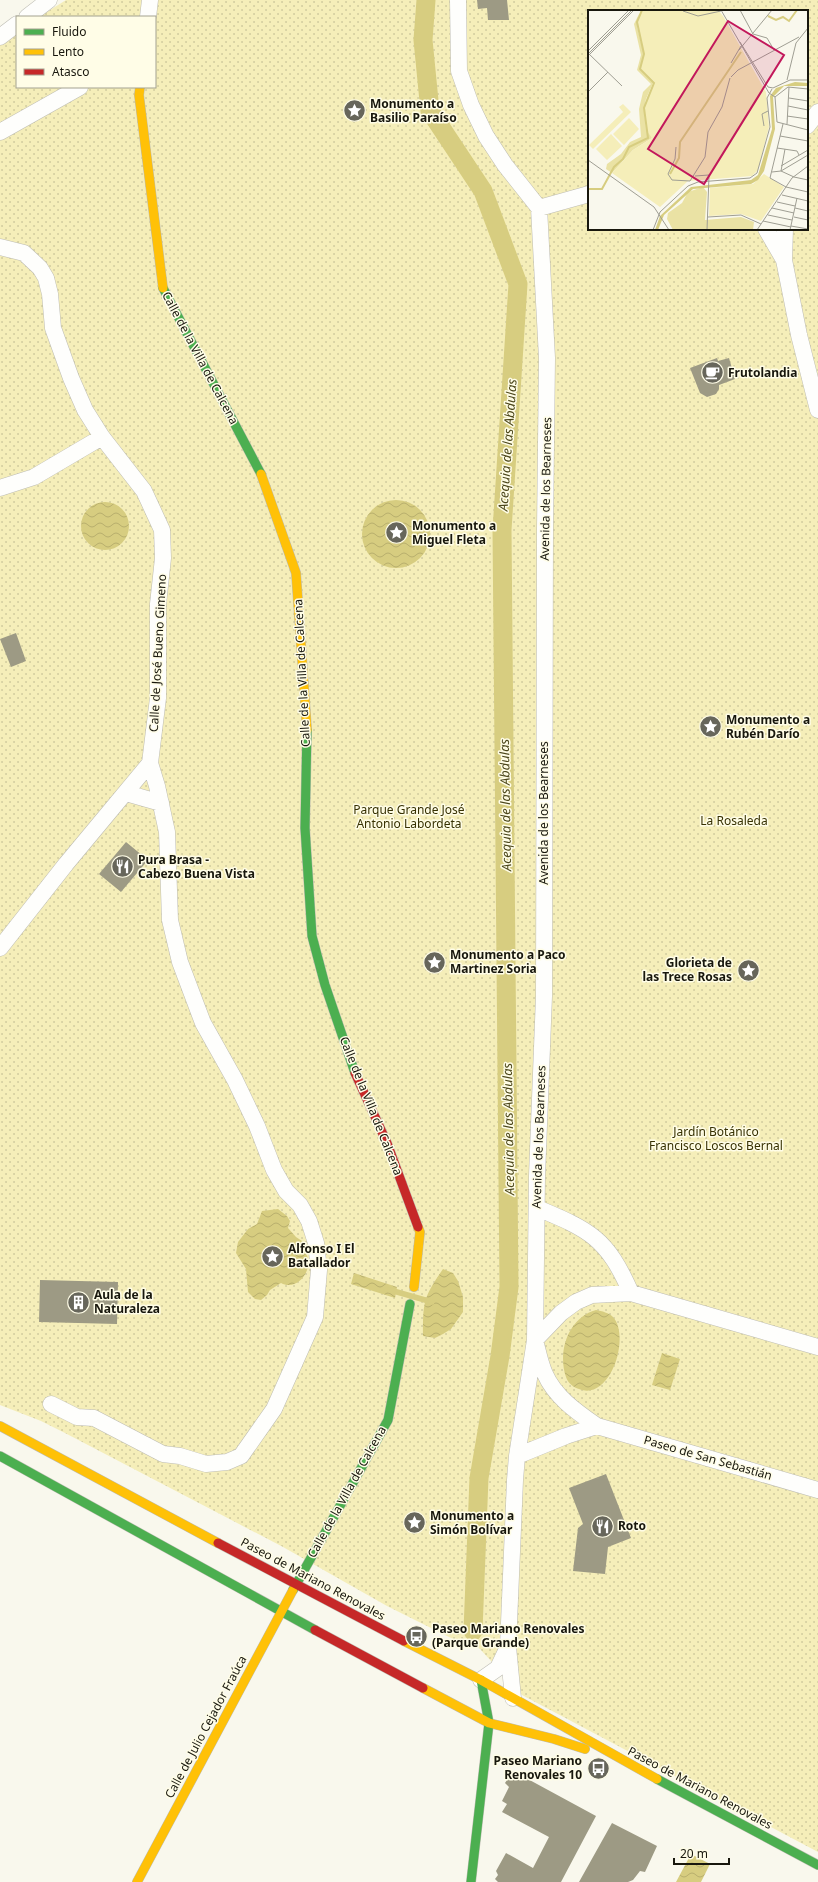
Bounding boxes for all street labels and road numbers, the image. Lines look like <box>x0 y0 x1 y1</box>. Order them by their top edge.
street label: Calle de la Villa de Calcena <box>158 288 243 427</box>
street label: Avenida de los Bearneses <box>536 417 555 561</box>
street label: Calle de José Bueno Gimeno <box>145 574 170 732</box>
street label: Calle de la Villa de Calcena <box>289 599 314 748</box>
street label: Avenida de los Bearneses <box>535 741 552 885</box>
street label: Calle de la Villa de Calcena <box>336 1034 407 1178</box>
street label: Avenida de los Bearneses <box>528 1065 550 1209</box>
street label: Calle de la Villa de Calcena <box>303 1423 390 1561</box>
street label: Paseo de San Sebastián <box>642 1431 774 1484</box>
street label: Paseo de Mariano Renovales <box>238 1533 389 1624</box>
street label: Calle de Julio Cejador Fraúca <box>161 1652 250 1801</box>
street label: Paseo de Mariano Renovales <box>625 1742 776 1833</box>

